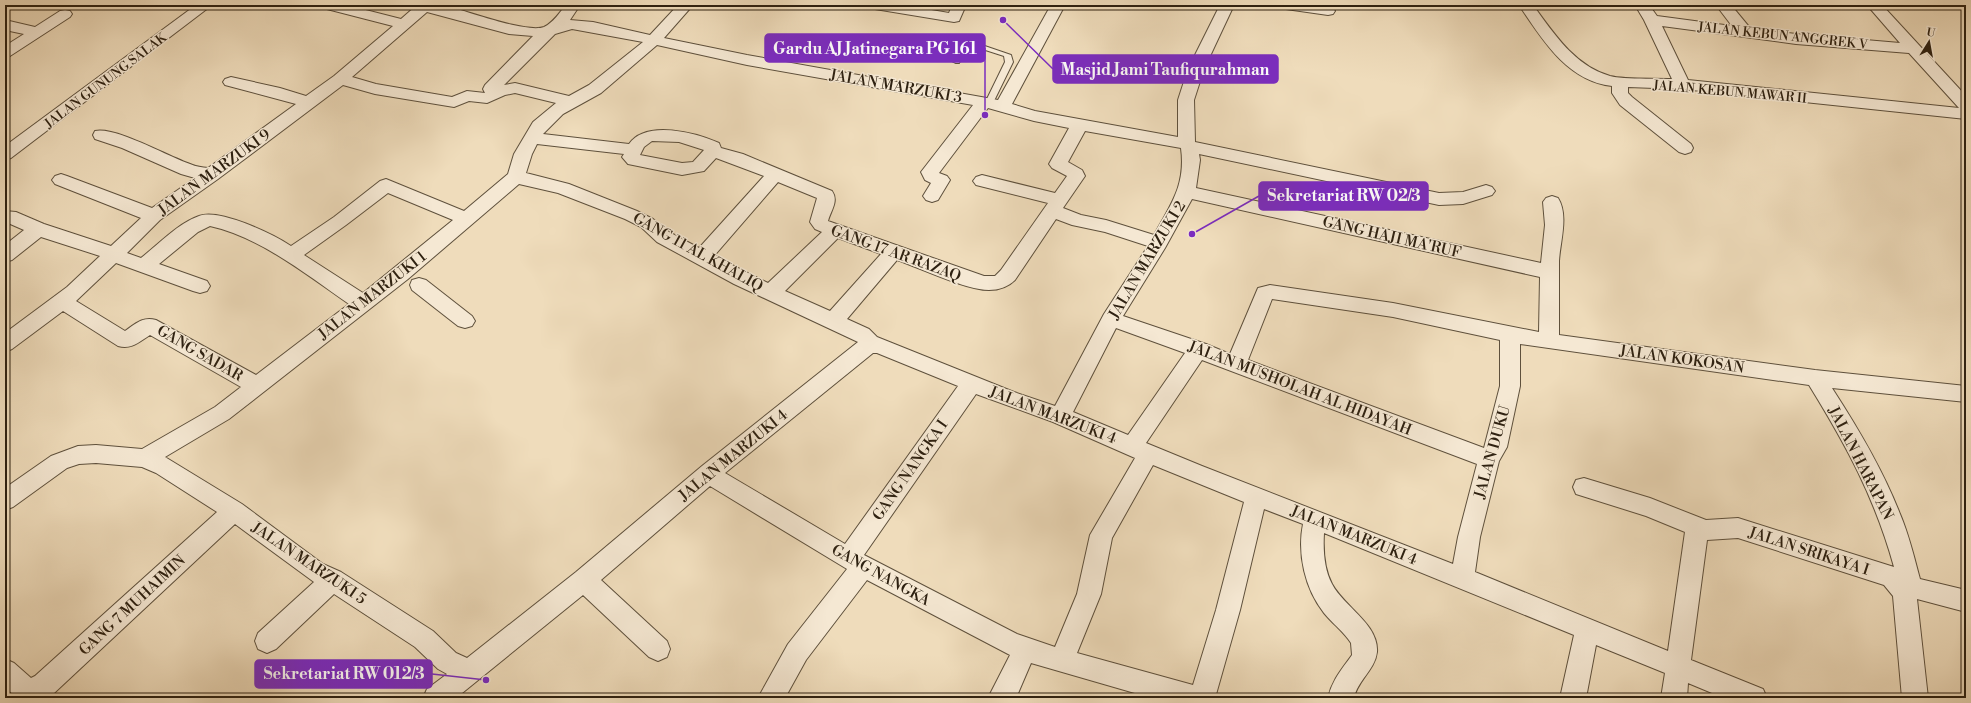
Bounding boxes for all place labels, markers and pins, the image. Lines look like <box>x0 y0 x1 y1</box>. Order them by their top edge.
callout: Gardu AJ Jatinegara PG 161 <box>765 34 985 62</box>
callout: Masjid Jami Taufiqurahman <box>1053 55 1278 83</box>
callout: Sekretariat RW 02/3 <box>1259 182 1428 210</box>
callout: Sekretariat RW 012/3 <box>255 660 432 688</box>

